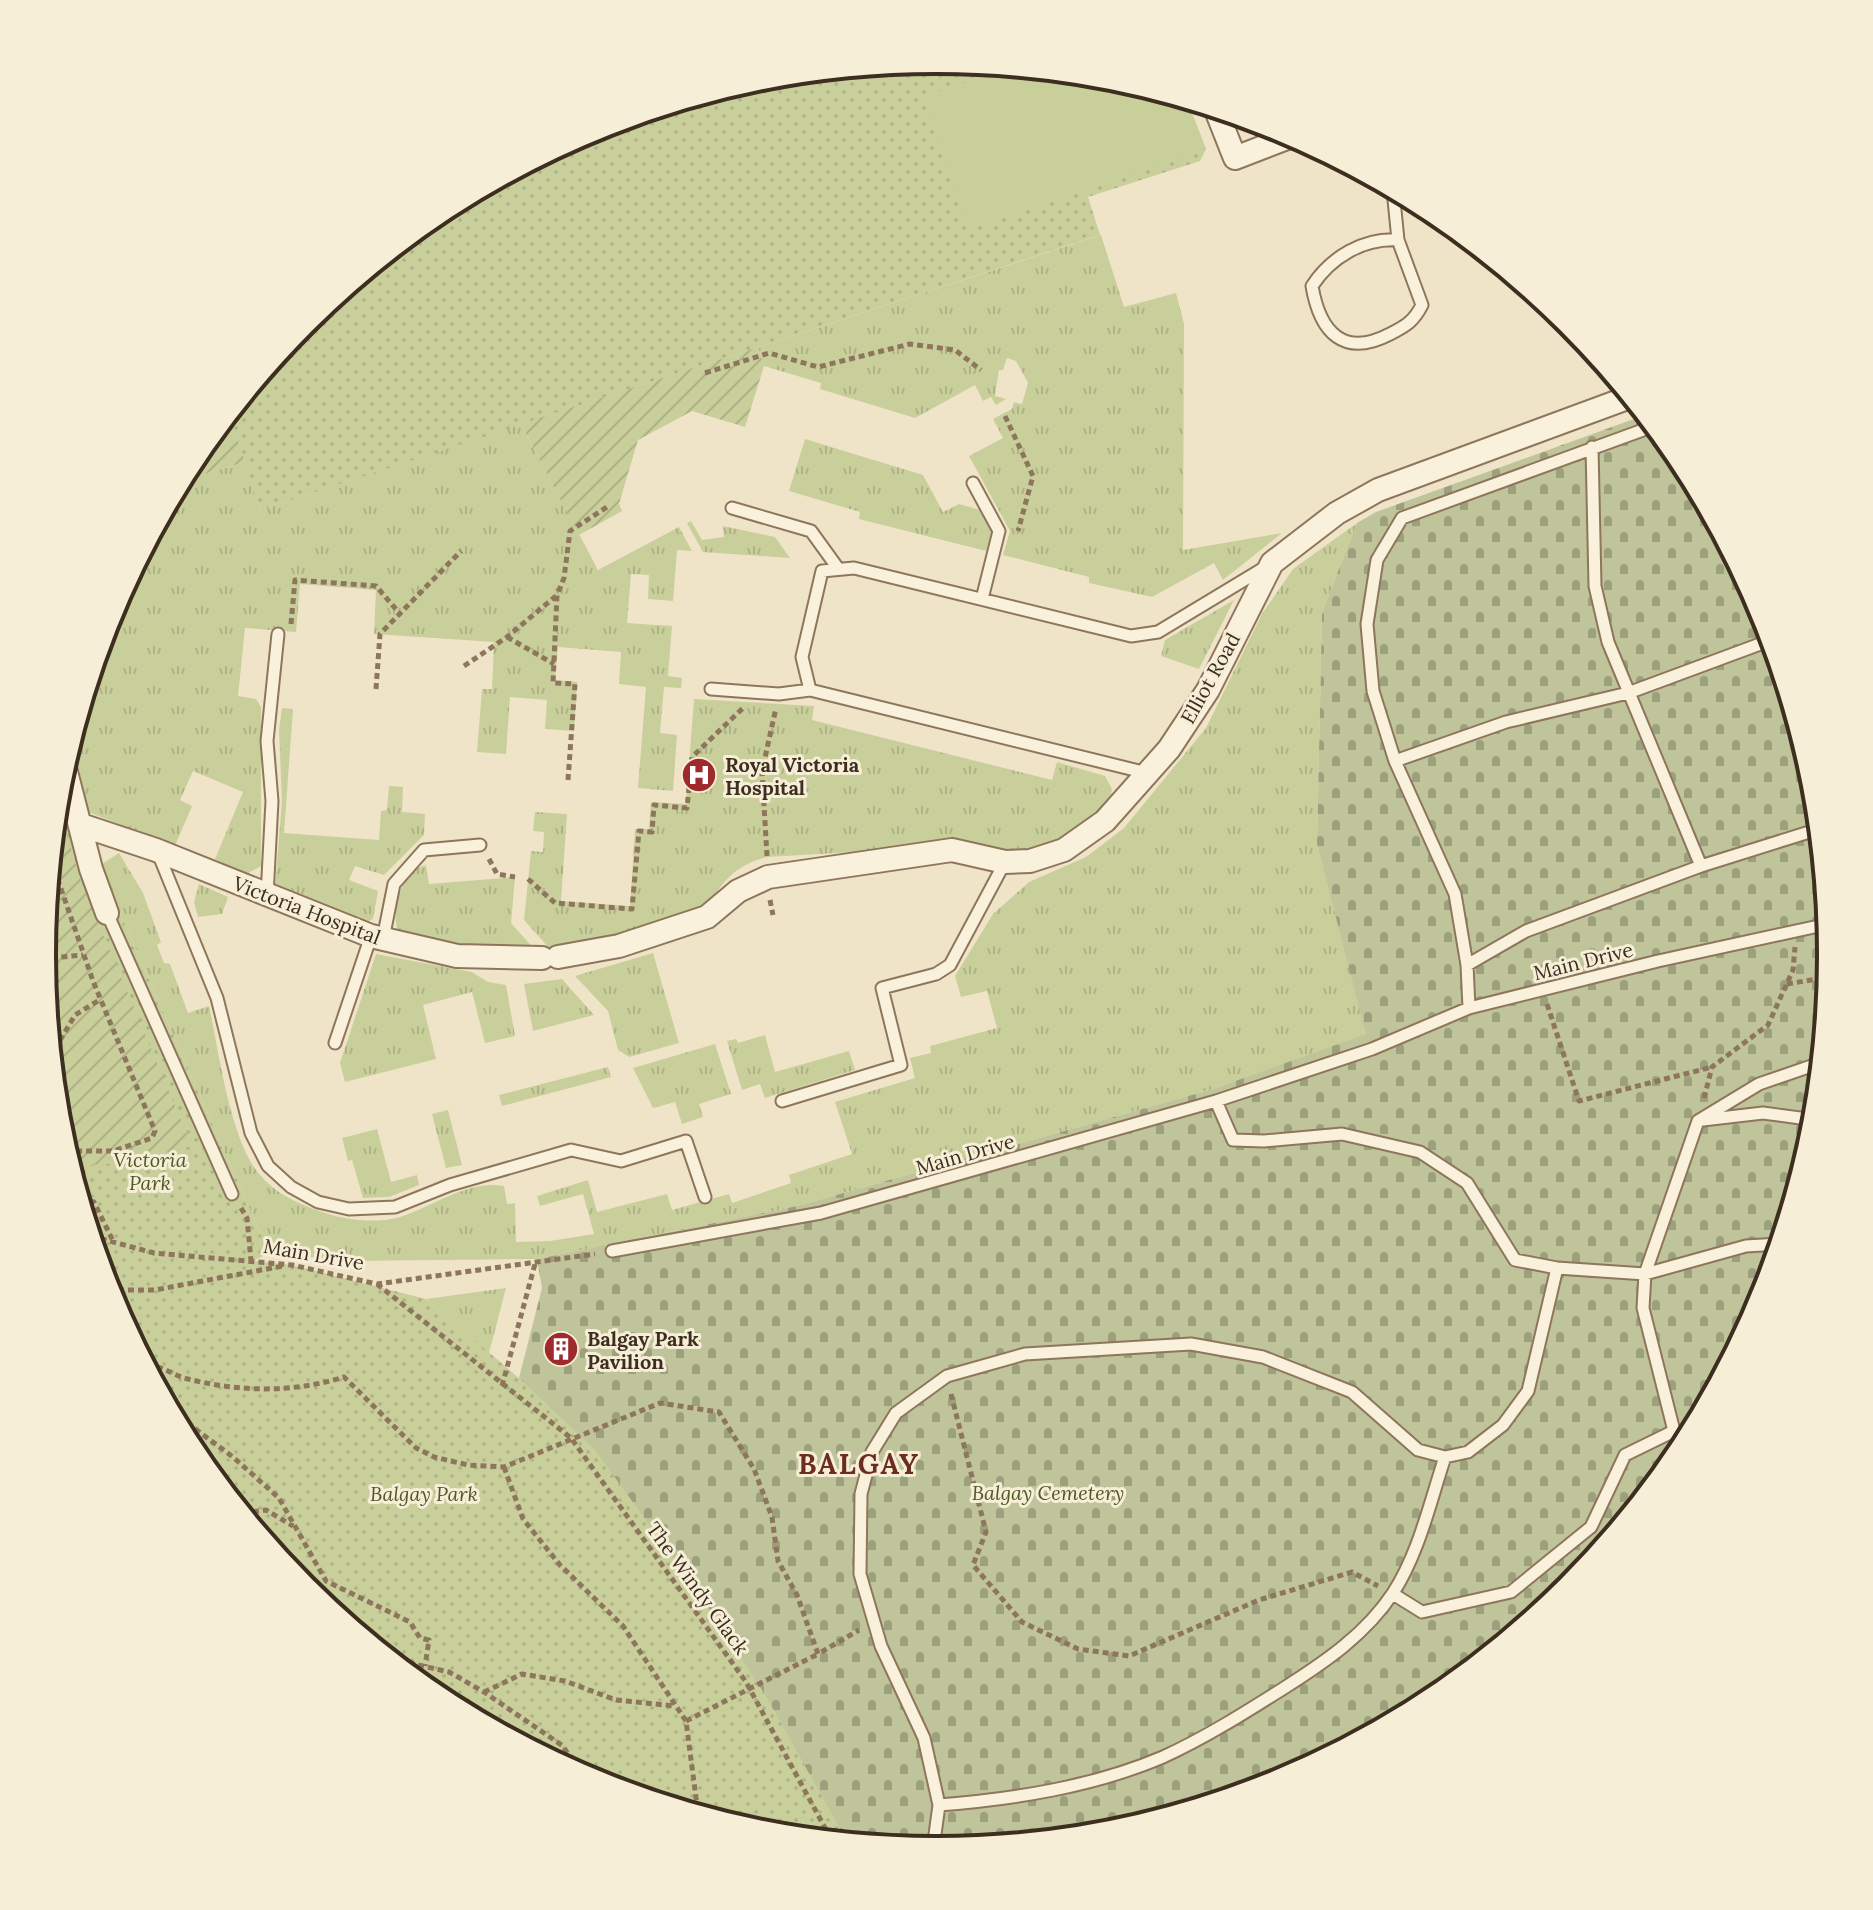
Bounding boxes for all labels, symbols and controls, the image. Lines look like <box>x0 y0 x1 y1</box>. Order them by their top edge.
street label: Elliot Road <box>1175 628 1245 728</box>
place label: Royal Victoria Hospital <box>725 752 860 800</box>
hospital icon: Royal Victoria Hospital <box>680 756 718 794</box>
street label: Victoria Hospital <box>229 870 384 950</box>
street label: Main Drive <box>1531 937 1636 985</box>
street label: Main Drive <box>913 1128 1017 1180</box>
park label: Victoria Park <box>113 1147 187 1195</box>
street label: Main Drive <box>262 1233 366 1275</box>
place label: Balgay Park Pavilion <box>587 1326 699 1374</box>
building icon: Balgay Park Pavilion <box>542 1330 580 1368</box>
district label: BALGAY <box>798 1446 920 1482</box>
park label: Balgay Cemetery <box>972 1480 1124 1505</box>
park label: Balgay Park <box>370 1481 478 1506</box>
street label: The Windy Glack <box>641 1517 755 1660</box>

